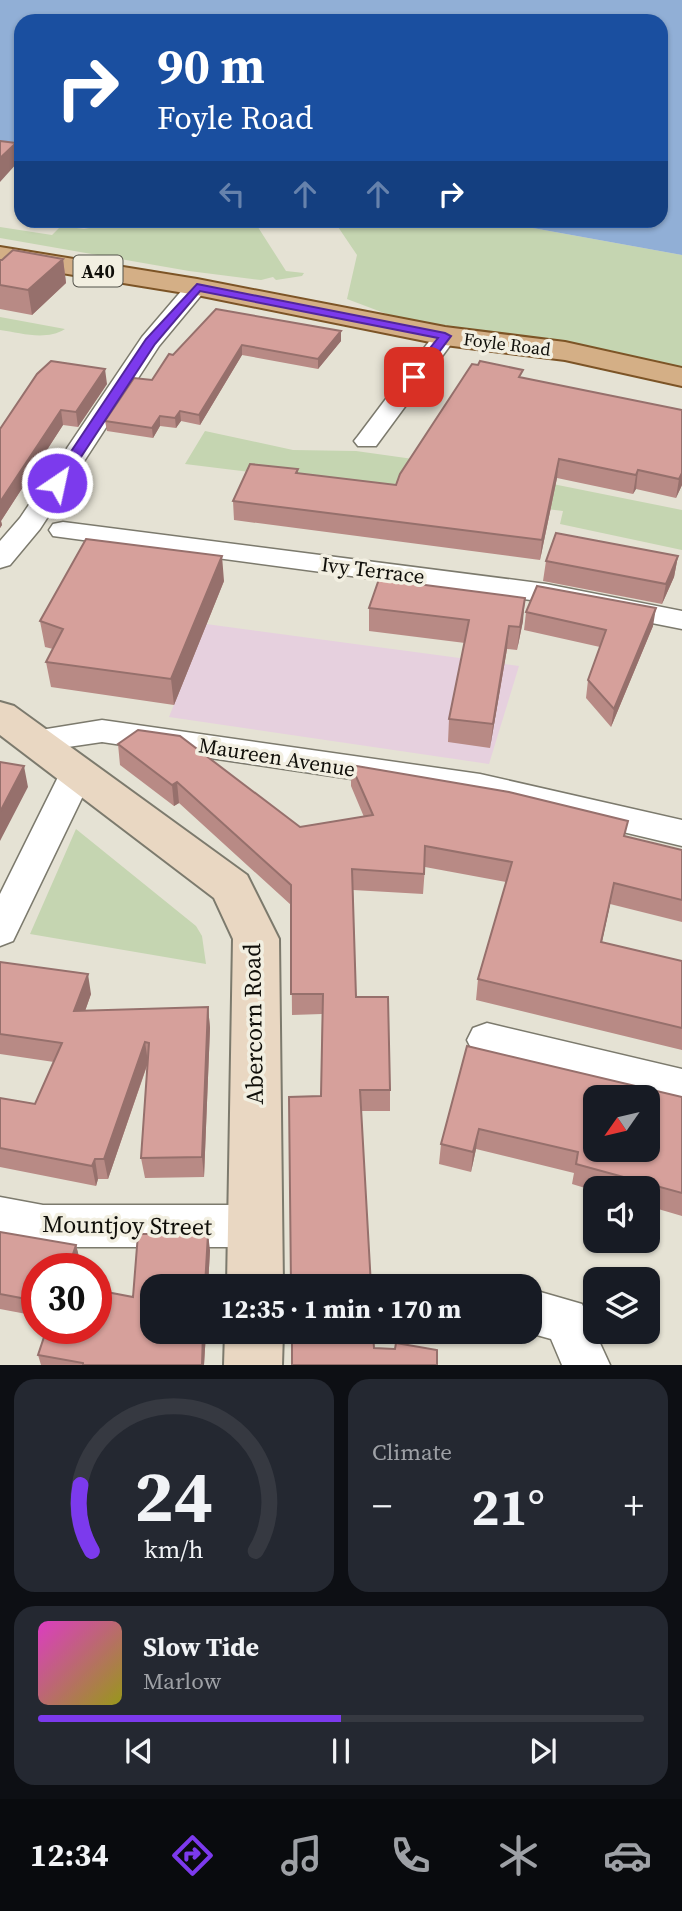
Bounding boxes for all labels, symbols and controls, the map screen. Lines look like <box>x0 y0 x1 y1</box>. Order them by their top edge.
text: 90 m <box>157 32 265 99</box>
icon: right <box>42 42 133 133</box>
text: Foyle Road <box>157 96 313 140</box>
icon: left <box>213 175 251 213</box>
icon: ahead <box>286 175 324 213</box>
icon: ahead <box>359 175 397 213</box>
icon: right <box>432 175 470 213</box>
road number: A40 <box>74 256 122 286</box>
street label: Foyle Road <box>462 326 552 362</box>
pin <box>384 347 444 407</box>
icon: arrive <box>395 358 433 396</box>
position arrow <box>20 446 94 520</box>
street label: Ivy Terrace <box>320 549 426 591</box>
street label: Maureen Avenue <box>197 730 357 784</box>
street label: Abercorn Road <box>235 943 271 1105</box>
north arrow <box>583 1085 660 1162</box>
map controls <box>583 1085 660 1344</box>
button: sound <box>583 1176 660 1253</box>
street label: Mountjoy Street <box>42 1207 212 1243</box>
speed limit sign: 30 <box>21 1253 112 1344</box>
button: layers <box>583 1267 660 1344</box>
text: 12:35 · 1 min · 170 m <box>221 1291 461 1327</box>
text: Climate <box>372 1436 452 1468</box>
text: 24 <box>135 1447 213 1546</box>
text: 21° <box>471 1471 545 1542</box>
text: − <box>372 1480 392 1532</box>
text: + <box>624 1480 644 1532</box>
text: km/h <box>144 1532 204 1566</box>
text: Slow Tide <box>143 1629 259 1665</box>
text: Marlow <box>143 1665 221 1697</box>
icon: previous <box>120 1732 158 1770</box>
icon: pause <box>322 1732 360 1770</box>
icon: next <box>524 1732 562 1770</box>
icon: directions <box>168 1831 217 1880</box>
icon: music <box>277 1831 326 1880</box>
icon: phone <box>386 1831 435 1880</box>
icon: climate <box>494 1831 543 1880</box>
icon: car <box>603 1831 652 1880</box>
text: 12:34 <box>30 1833 109 1877</box>

